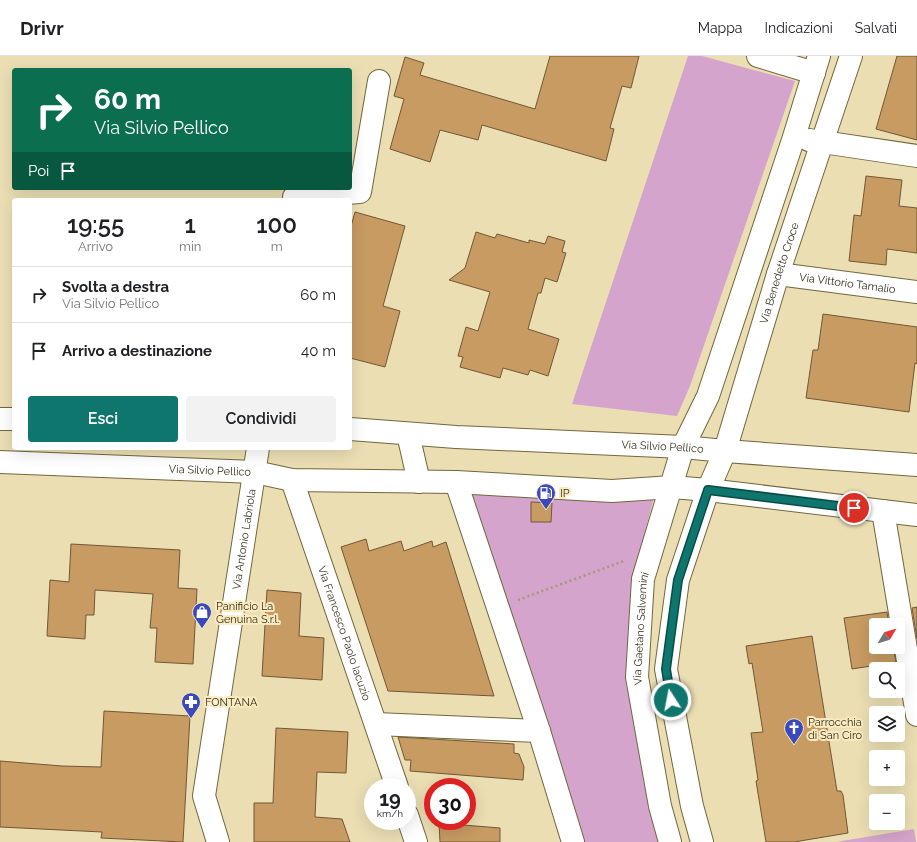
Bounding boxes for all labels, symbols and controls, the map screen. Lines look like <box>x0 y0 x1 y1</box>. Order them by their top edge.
text: Drivr <box>20 17 64 39</box>
text: Mappa <box>698 20 743 36</box>
text: Indicazioni <box>765 20 833 36</box>
text: Salvati <box>855 20 897 36</box>
text: 60 m <box>94 83 161 116</box>
icon: right <box>28 84 80 136</box>
text: Via Silvio Pellico <box>94 117 229 138</box>
icon: arrive <box>57 160 79 182</box>
text: Poi <box>28 162 49 180</box>
text: 19:55 <box>67 210 124 239</box>
text: 1 <box>185 210 196 239</box>
text: 100 <box>256 210 297 239</box>
street label: Via Benedetto Croce <box>757 220 802 325</box>
text: Arrivo <box>78 239 113 254</box>
text: min <box>179 239 201 254</box>
text: m <box>271 239 283 254</box>
street label: Via Vittorio Tamalio <box>798 271 897 296</box>
text: Svolta a destra <box>62 278 169 296</box>
icon: right <box>28 284 50 306</box>
text: 60 m <box>300 286 336 304</box>
text: Via Silvio Pellico <box>62 296 159 311</box>
icon: arrive <box>28 340 50 362</box>
text: Arrivo a destinazione <box>62 342 212 360</box>
text: 40 m <box>301 342 336 360</box>
button: Esci <box>28 396 178 442</box>
button: Condividi <box>186 396 336 442</box>
street label: Via Silvio Pellico <box>621 438 705 456</box>
street label: Via Silvio Pellico <box>168 463 252 479</box>
fuel station icon: IP <box>535 482 557 510</box>
place label: IP <box>560 487 570 500</box>
street label: Via Antonio Labriola <box>230 488 259 590</box>
pin <box>837 491 871 525</box>
icon: arrive <box>843 497 865 519</box>
street label: Via Francesco Paolo Iacuzio <box>315 564 373 703</box>
street label: Via Gaetano Salvemini <box>631 570 652 686</box>
place label: Panificio La Genuina S.r.l. <box>216 600 280 626</box>
shop icon: Panificio La Genuina S.r.l. <box>191 601 213 629</box>
north arrow <box>869 618 905 654</box>
map controls <box>869 618 905 830</box>
button: search <box>869 662 905 698</box>
position arrow <box>650 679 692 721</box>
pharmacy icon: FONTANA <box>180 691 202 719</box>
place label: FONTANA <box>205 696 258 709</box>
button: layers <box>869 706 905 742</box>
place label: Parrocchia di San Ciro <box>808 716 863 742</box>
church icon: Parrocchia di San Ciro <box>783 717 805 745</box>
button: + <box>869 750 905 786</box>
speed limit sign: 30 <box>424 778 476 830</box>
text: 19 <box>379 787 401 811</box>
button: − <box>869 794 905 830</box>
text: km/h <box>377 808 403 819</box>

